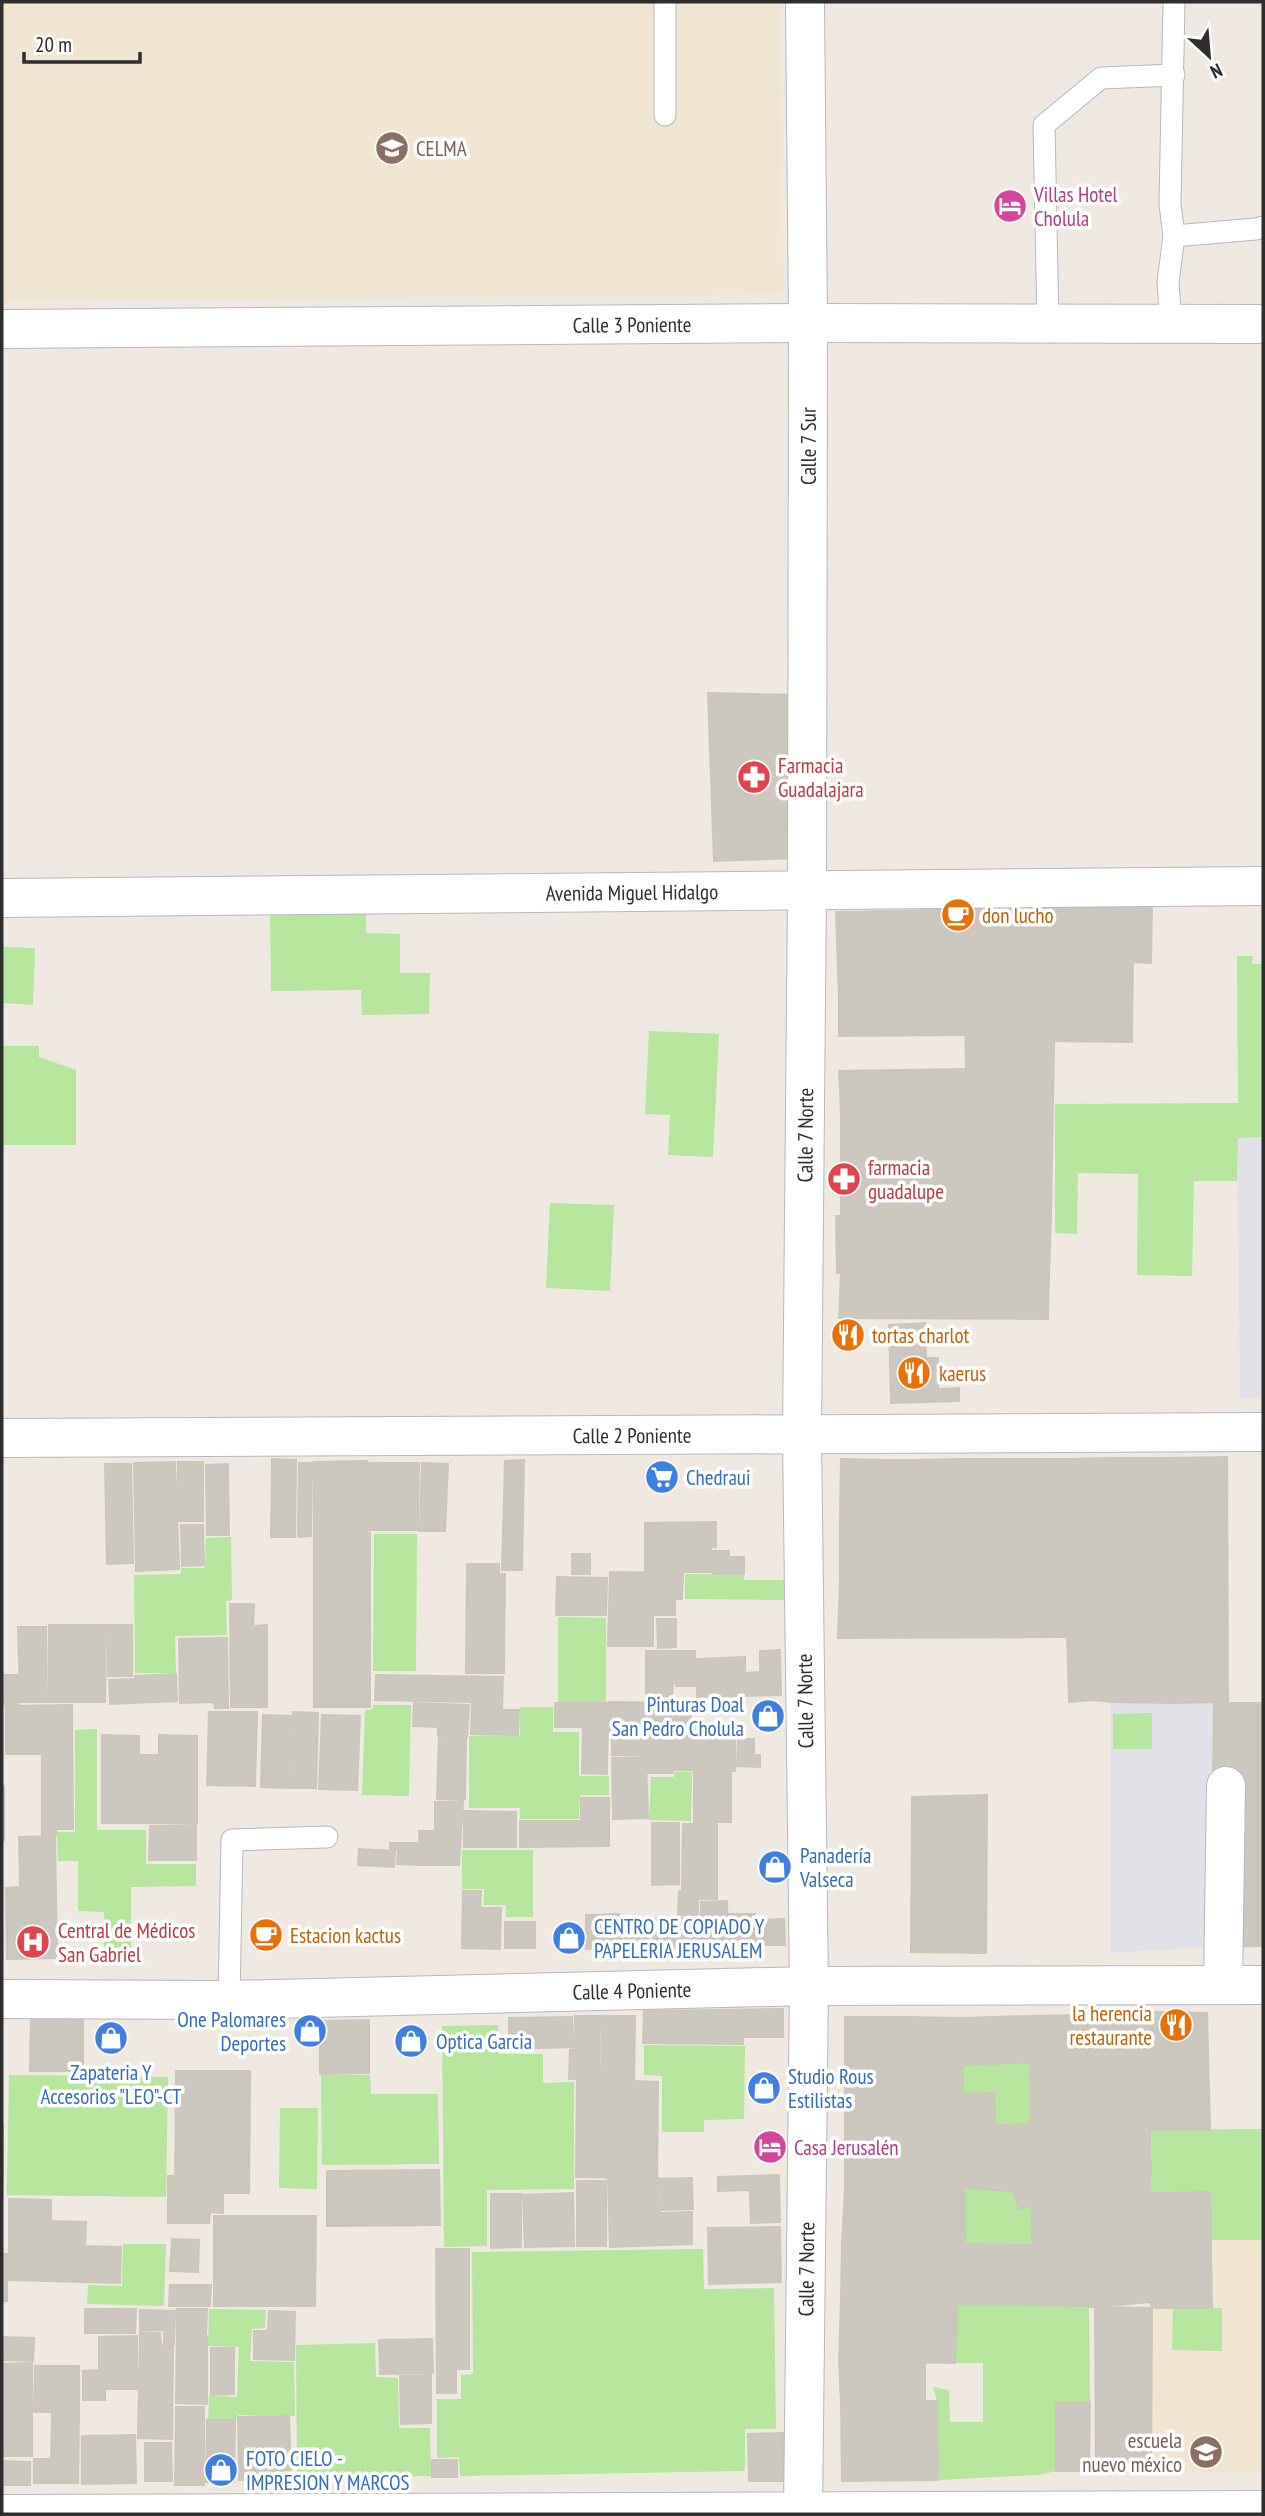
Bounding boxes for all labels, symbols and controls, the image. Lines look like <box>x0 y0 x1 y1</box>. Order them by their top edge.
scale bar <box>24 21 140 65</box>
north arrow <box>1174 21 1244 91</box>
text: 20 m <box>35 31 72 58</box>
text: N <box>1207 58 1226 84</box>
school or university icon: CELMA <box>373 129 411 167</box>
place label: CELMA <box>416 135 467 162</box>
place label: Villas Hotel Cholula <box>1033 181 1118 232</box>
hotel icon: Villas Hotel Cholula <box>991 187 1029 225</box>
street label: Calle 3 Poniente <box>573 310 691 338</box>
street label: Calle 7 Sur <box>794 407 821 485</box>
place label: Farmacia Guadalajara <box>778 752 864 803</box>
pharmacy icon: Farmacia Guadalajara <box>735 758 773 796</box>
street label: Avenida Miguel Hidalgo <box>546 878 718 906</box>
cafe icon: don lucho <box>939 896 977 934</box>
place label: don lucho <box>982 902 1054 929</box>
street label: Calle 7 Norte <box>791 1088 819 1183</box>
place label: farmacia guadalupe <box>868 1154 944 1205</box>
pharmacy icon: farmacia guadalupe <box>825 1160 863 1198</box>
restaurant icon: tortas charlot <box>829 1316 867 1354</box>
place label: tortas charlot <box>872 1322 969 1349</box>
restaurant icon: kaerus <box>895 1354 933 1392</box>
place label: kaerus <box>939 1360 986 1387</box>
street label: Calle 2 Poniente <box>573 1421 691 1449</box>
supermarket icon: Chedraui <box>643 1458 681 1496</box>
place label: Chedraui <box>686 1464 750 1491</box>
street label: Calle 7 Norte <box>791 1653 819 1749</box>
place label: Pinturas Doal San Pedro Cholula <box>612 1691 744 1742</box>
shop icon: Pinturas Doal San Pedro Cholula <box>749 1697 787 1735</box>
place label: Panadería Valseca <box>799 1842 871 1893</box>
shop icon: Panadería Valseca <box>756 1848 794 1886</box>
place label: CENTRO DE COPIADO Y PAPELERIA JERUSALEM <box>594 1913 765 1964</box>
cafe icon: Estacion kactus <box>247 1916 285 1954</box>
place label: Central de Médicos San Gabriel <box>58 1917 195 1968</box>
shop icon: CENTRO DE COPIADO Y PAPELERIA JERUSALEM <box>550 1919 588 1957</box>
place label: Estacion kactus <box>290 1922 401 1949</box>
hospital icon: Central de Médicos San Gabriel <box>14 1923 52 1961</box>
street label: Calle 4 Poniente <box>572 1975 691 2005</box>
place label: la herencia restaurante <box>1070 2000 1152 2051</box>
place label: One Palomares Deportes <box>177 2006 286 2057</box>
restaurant icon: la herencia restaurante <box>1157 2006 1195 2044</box>
shop icon: One Palomares Deportes <box>291 2012 329 2050</box>
shop icon: Zapateria Y Accesorios "LEO"-CT <box>92 2019 130 2057</box>
shop icon: Optica Garcia <box>392 2022 430 2060</box>
place label: Optica Garcia <box>436 2028 532 2055</box>
place label: Zapateria Y Accesorios "LEO"-CT <box>41 2059 182 2110</box>
place label: Studio Rous Estilistas <box>788 2063 874 2114</box>
shop icon: Studio Rous Estilistas <box>745 2069 783 2107</box>
hotel icon: Casa Jerusalén <box>751 2128 789 2166</box>
place label: Casa Jerusalén <box>794 2134 899 2161</box>
street label: Calle 7 Norte <box>792 2222 820 2317</box>
place label: escuela nuevo méxico <box>1082 2427 1182 2478</box>
school or university icon: escuela nuevo méxico <box>1187 2433 1225 2471</box>
place label: FOTO CIELO - IMPRESION Y MARCOS <box>246 2445 410 2496</box>
shop icon: FOTO CIELO - IMPRESION Y MARCOS <box>202 2451 240 2489</box>

